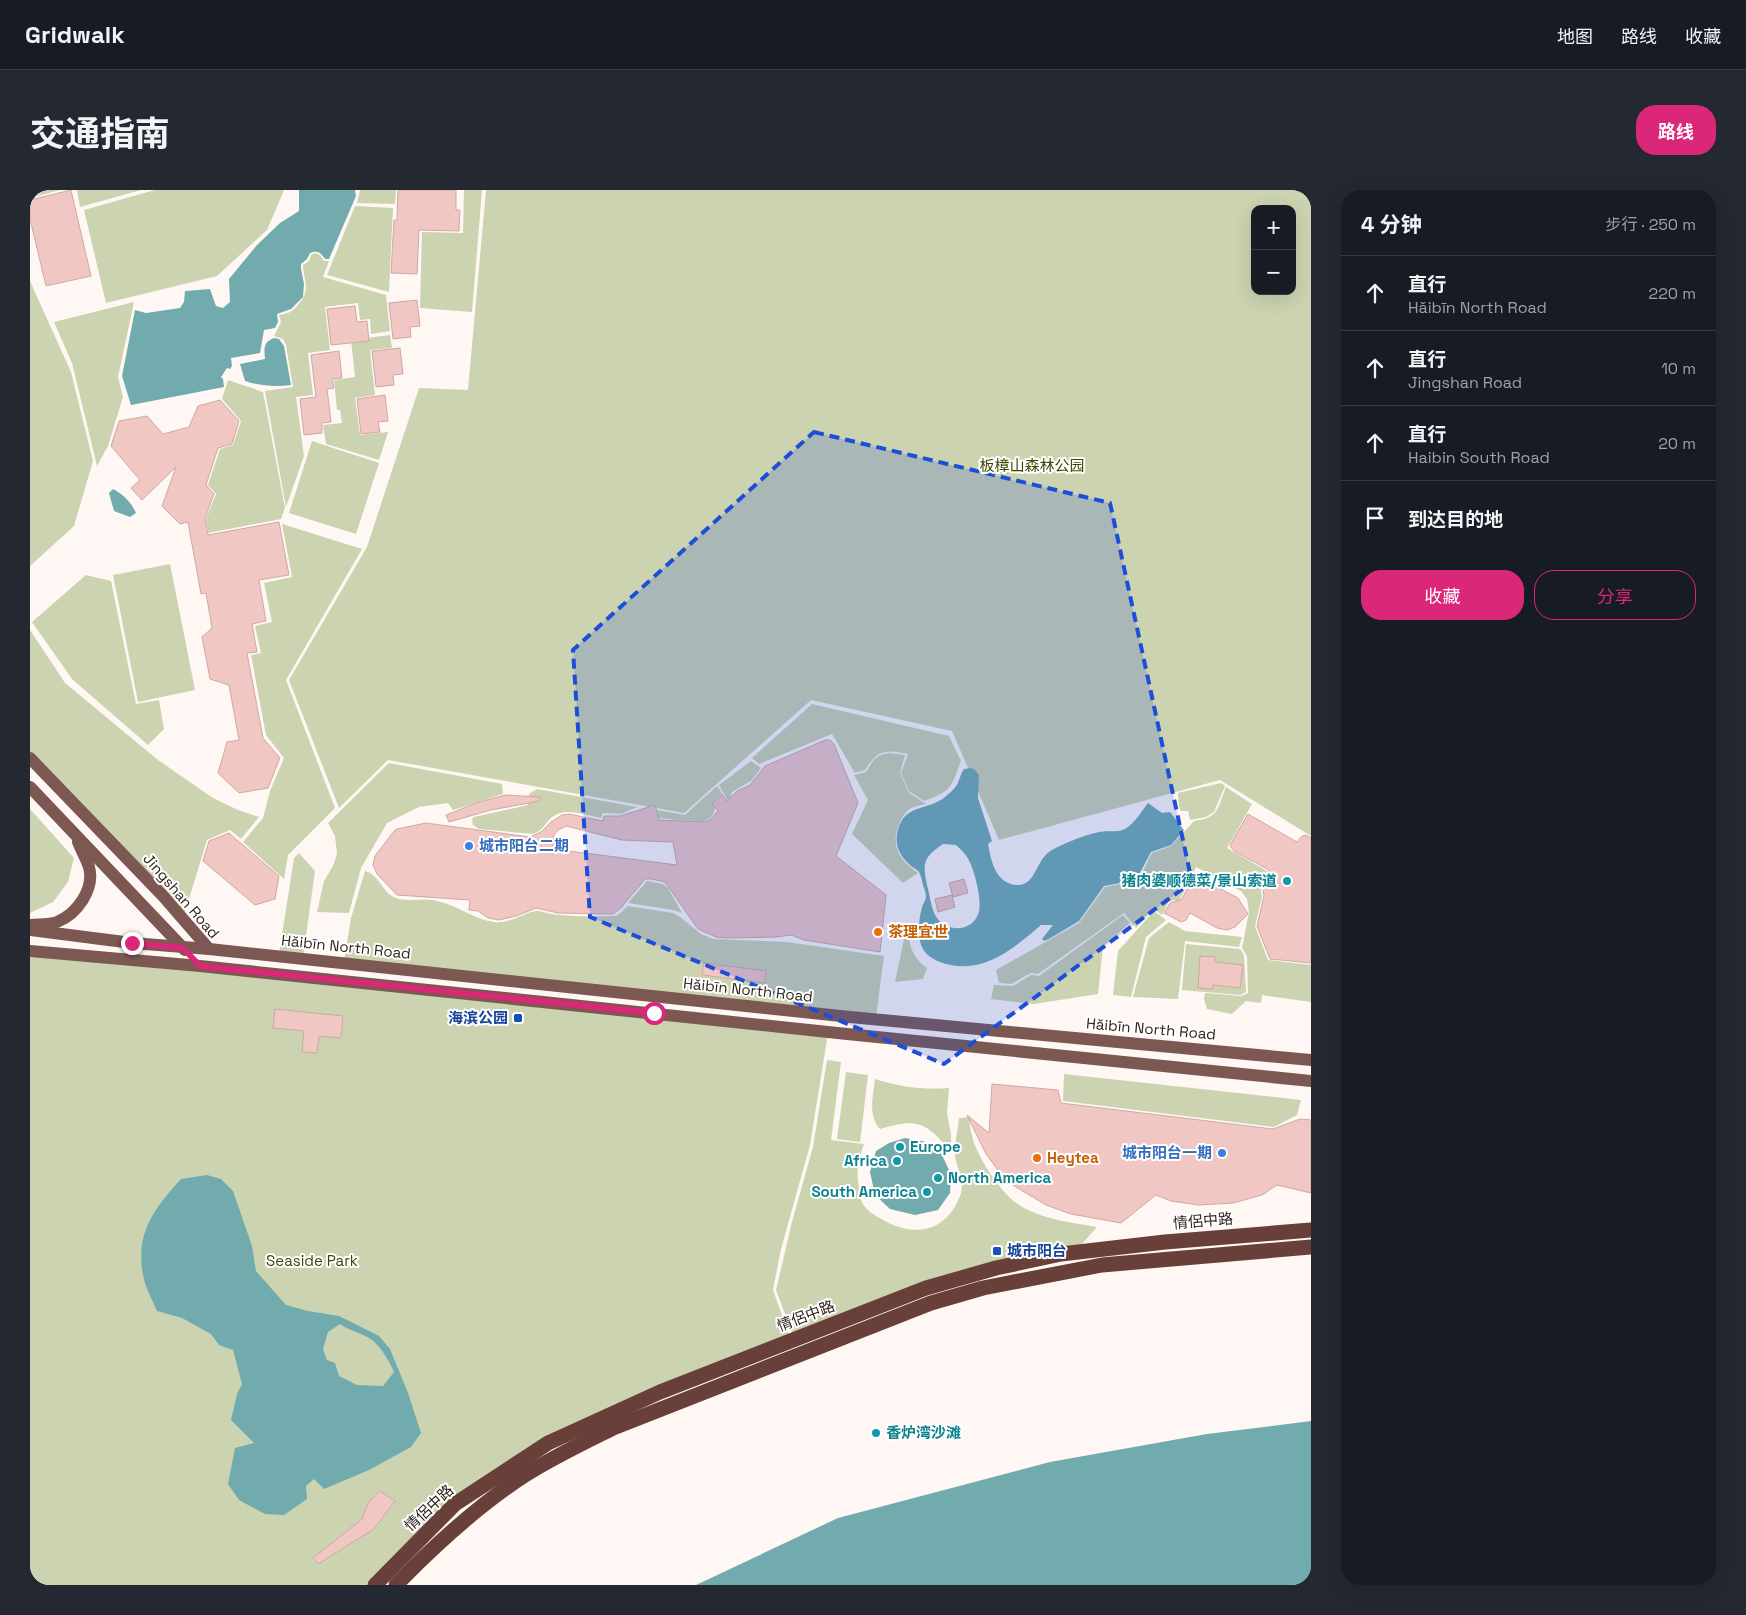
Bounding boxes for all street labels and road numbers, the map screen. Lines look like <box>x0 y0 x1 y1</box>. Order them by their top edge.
street label: Jingshan Road <box>139 849 224 942</box>
street label: Hǎibīn North Road <box>280 930 412 963</box>
street label: Hǎibīn North Road <box>682 973 814 1006</box>
street label: Hǎibīn North Road <box>1085 1013 1217 1044</box>
street label: 情侶中路 <box>1172 1208 1234 1233</box>
street label: 情侶中路 <box>774 1296 837 1335</box>
street label: 情侶中路 <box>400 1480 457 1535</box>

